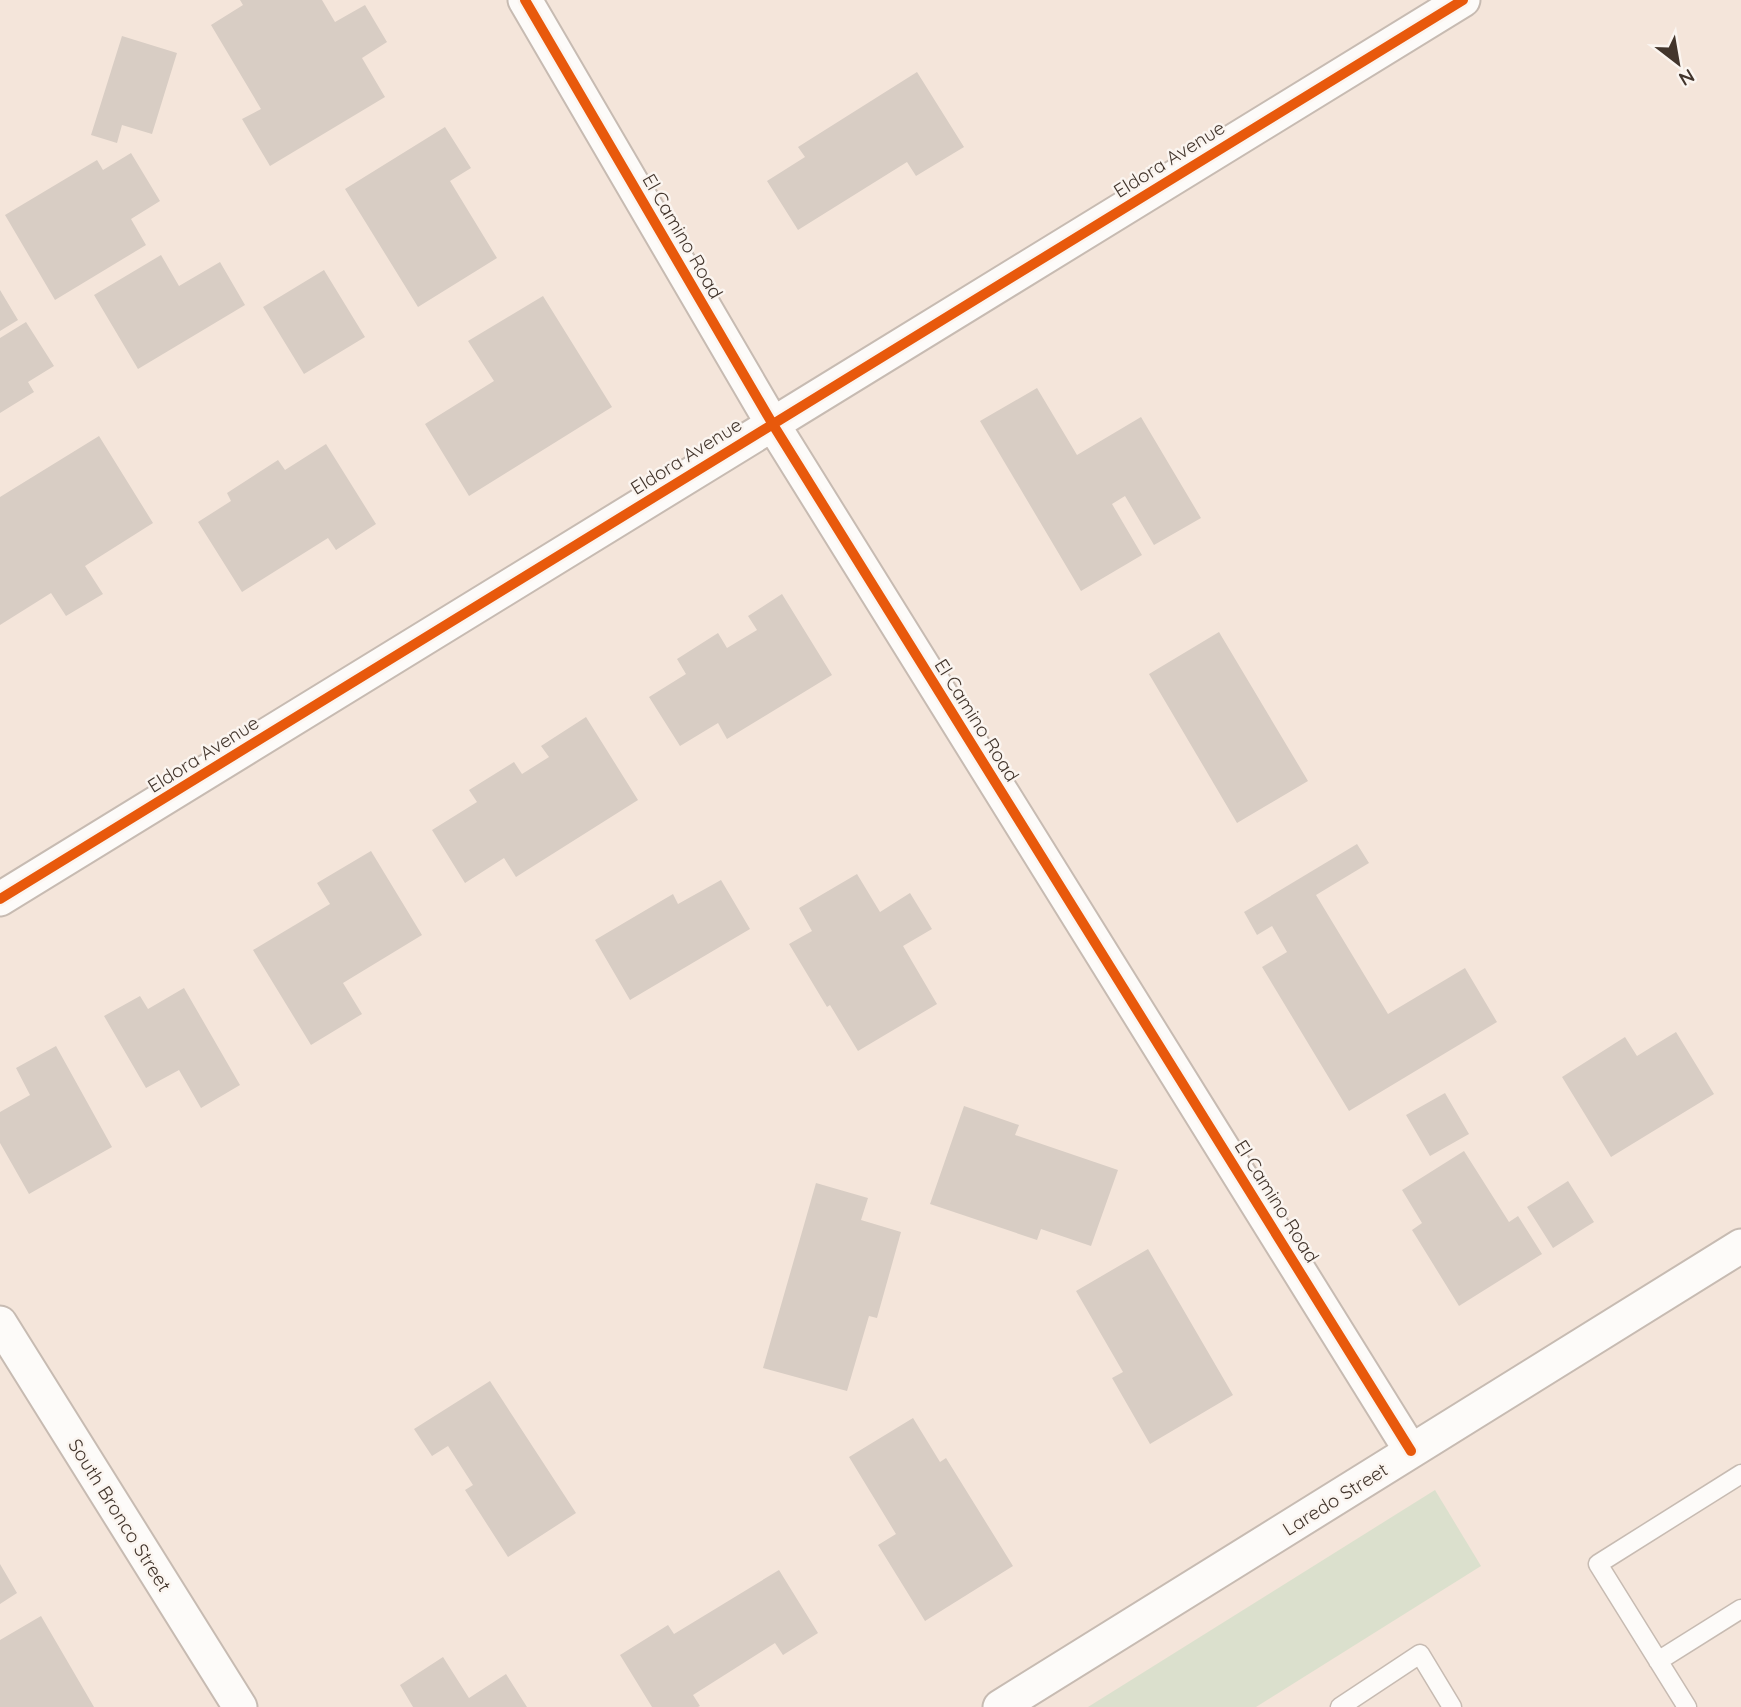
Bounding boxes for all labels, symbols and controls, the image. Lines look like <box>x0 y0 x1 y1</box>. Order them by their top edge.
north arrow <box>1643 28 1713 98</box>
text: N <box>1675 64 1699 91</box>
street label: Eldora Avenue <box>1109 115 1229 203</box>
street label: El Camino Road <box>637 169 729 303</box>
street label: Eldora Avenue <box>626 412 746 500</box>
street label: El Camino Road <box>930 654 1024 786</box>
street label: Eldora Avenue <box>143 710 263 798</box>
street label: El Camino Road <box>1230 1135 1324 1267</box>
street label: South Bronco Street <box>63 1434 177 1596</box>
street label: Laredo Street <box>1278 1457 1392 1541</box>

